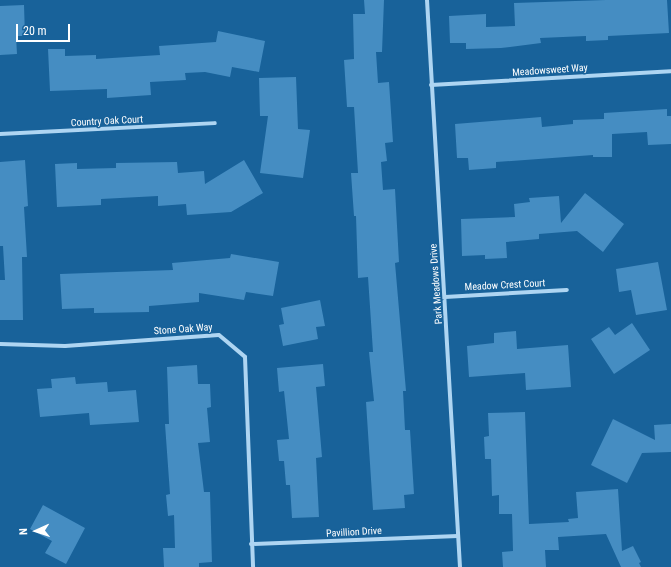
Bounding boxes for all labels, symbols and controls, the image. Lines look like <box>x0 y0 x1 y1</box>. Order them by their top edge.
scale bar <box>18 16 72 42</box>
text: 20 m <box>23 24 47 38</box>
street label: Meadowsweet Way <box>512 61 588 79</box>
street label: Country Oak Court <box>71 113 143 129</box>
street label: Park Meadows Drive <box>427 243 445 325</box>
street label: Meadow Crest Court <box>464 277 546 293</box>
street label: Stone Oak Way <box>153 321 213 337</box>
north arrow <box>16 511 56 551</box>
street label: Pavillion Drive <box>326 525 382 539</box>
text: N <box>17 528 30 535</box>

